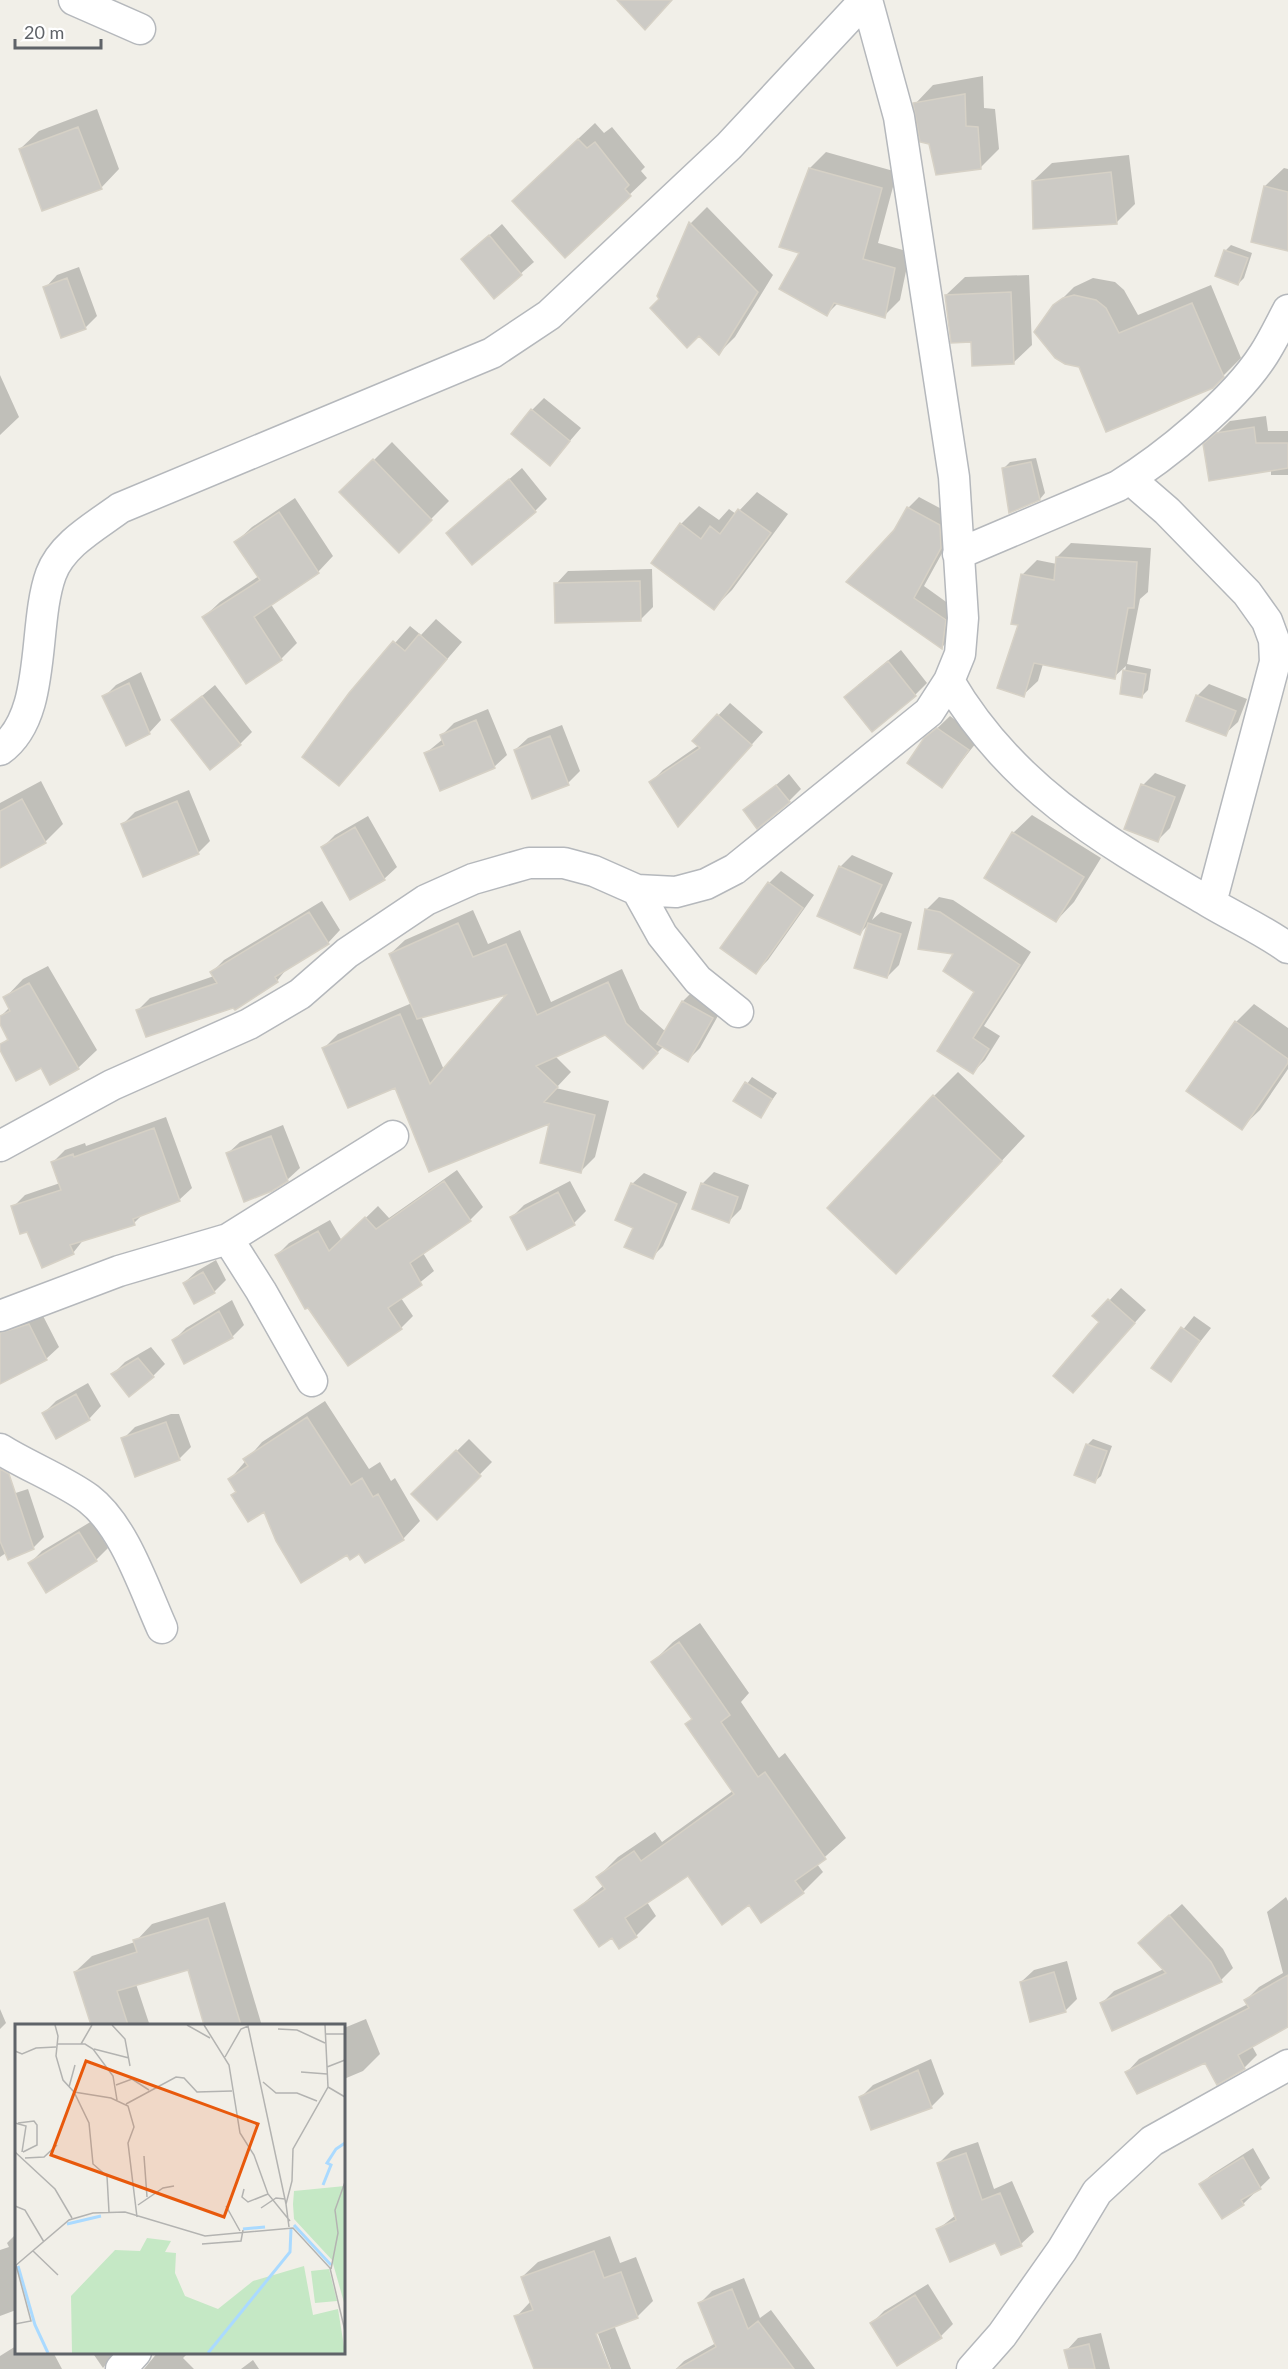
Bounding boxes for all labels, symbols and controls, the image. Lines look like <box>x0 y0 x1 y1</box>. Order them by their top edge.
scale bar <box>15 12 100 50</box>
text: 20 m <box>24 21 64 43</box>
inset map <box>15 2024 345 2354</box>

